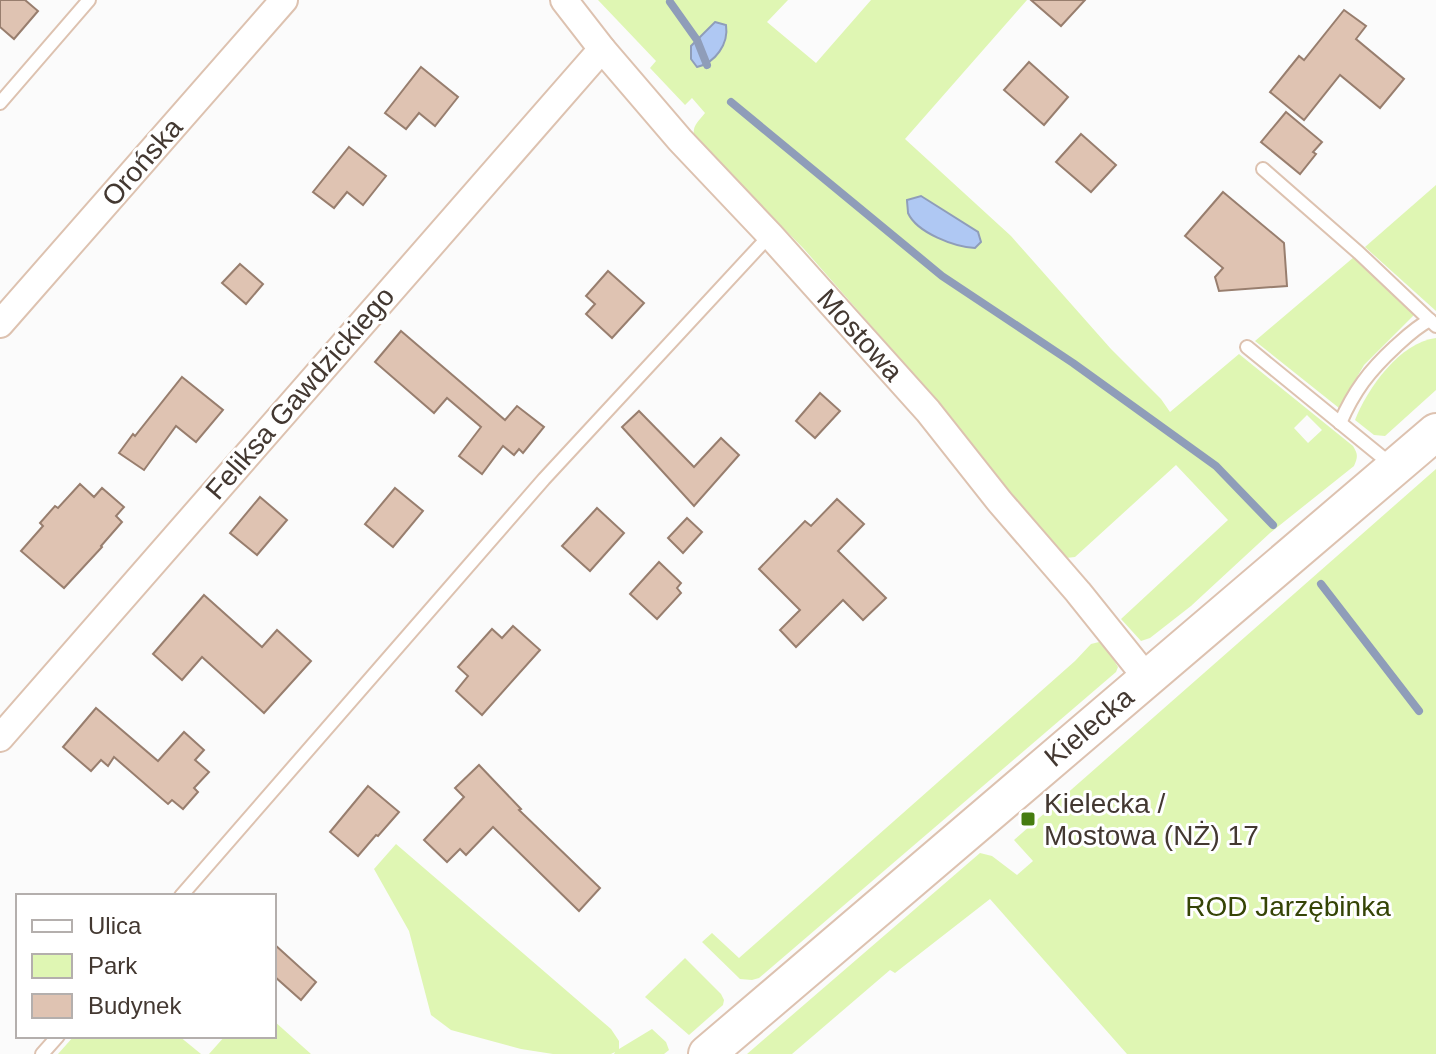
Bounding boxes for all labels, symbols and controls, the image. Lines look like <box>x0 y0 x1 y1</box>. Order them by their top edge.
street label: Orońska <box>96 112 189 212</box>
street label: Feliksa Gawdzickiego <box>199 281 401 505</box>
street label: Mostowa <box>811 283 909 387</box>
street label: Kielecka <box>1038 681 1140 773</box>
place label: Kielecka / Mostowa (NŻ) 17 <box>1044 788 1259 851</box>
marker: Kielecka / Mostowa (NŻ) 17 <box>1019 810 1037 828</box>
park label: ROD Jarzębinka <box>1185 891 1391 922</box>
legend <box>16 894 276 1038</box>
text: Ulica <box>88 912 142 939</box>
text: Park <box>88 952 138 979</box>
text: Budynek <box>88 992 182 1019</box>

